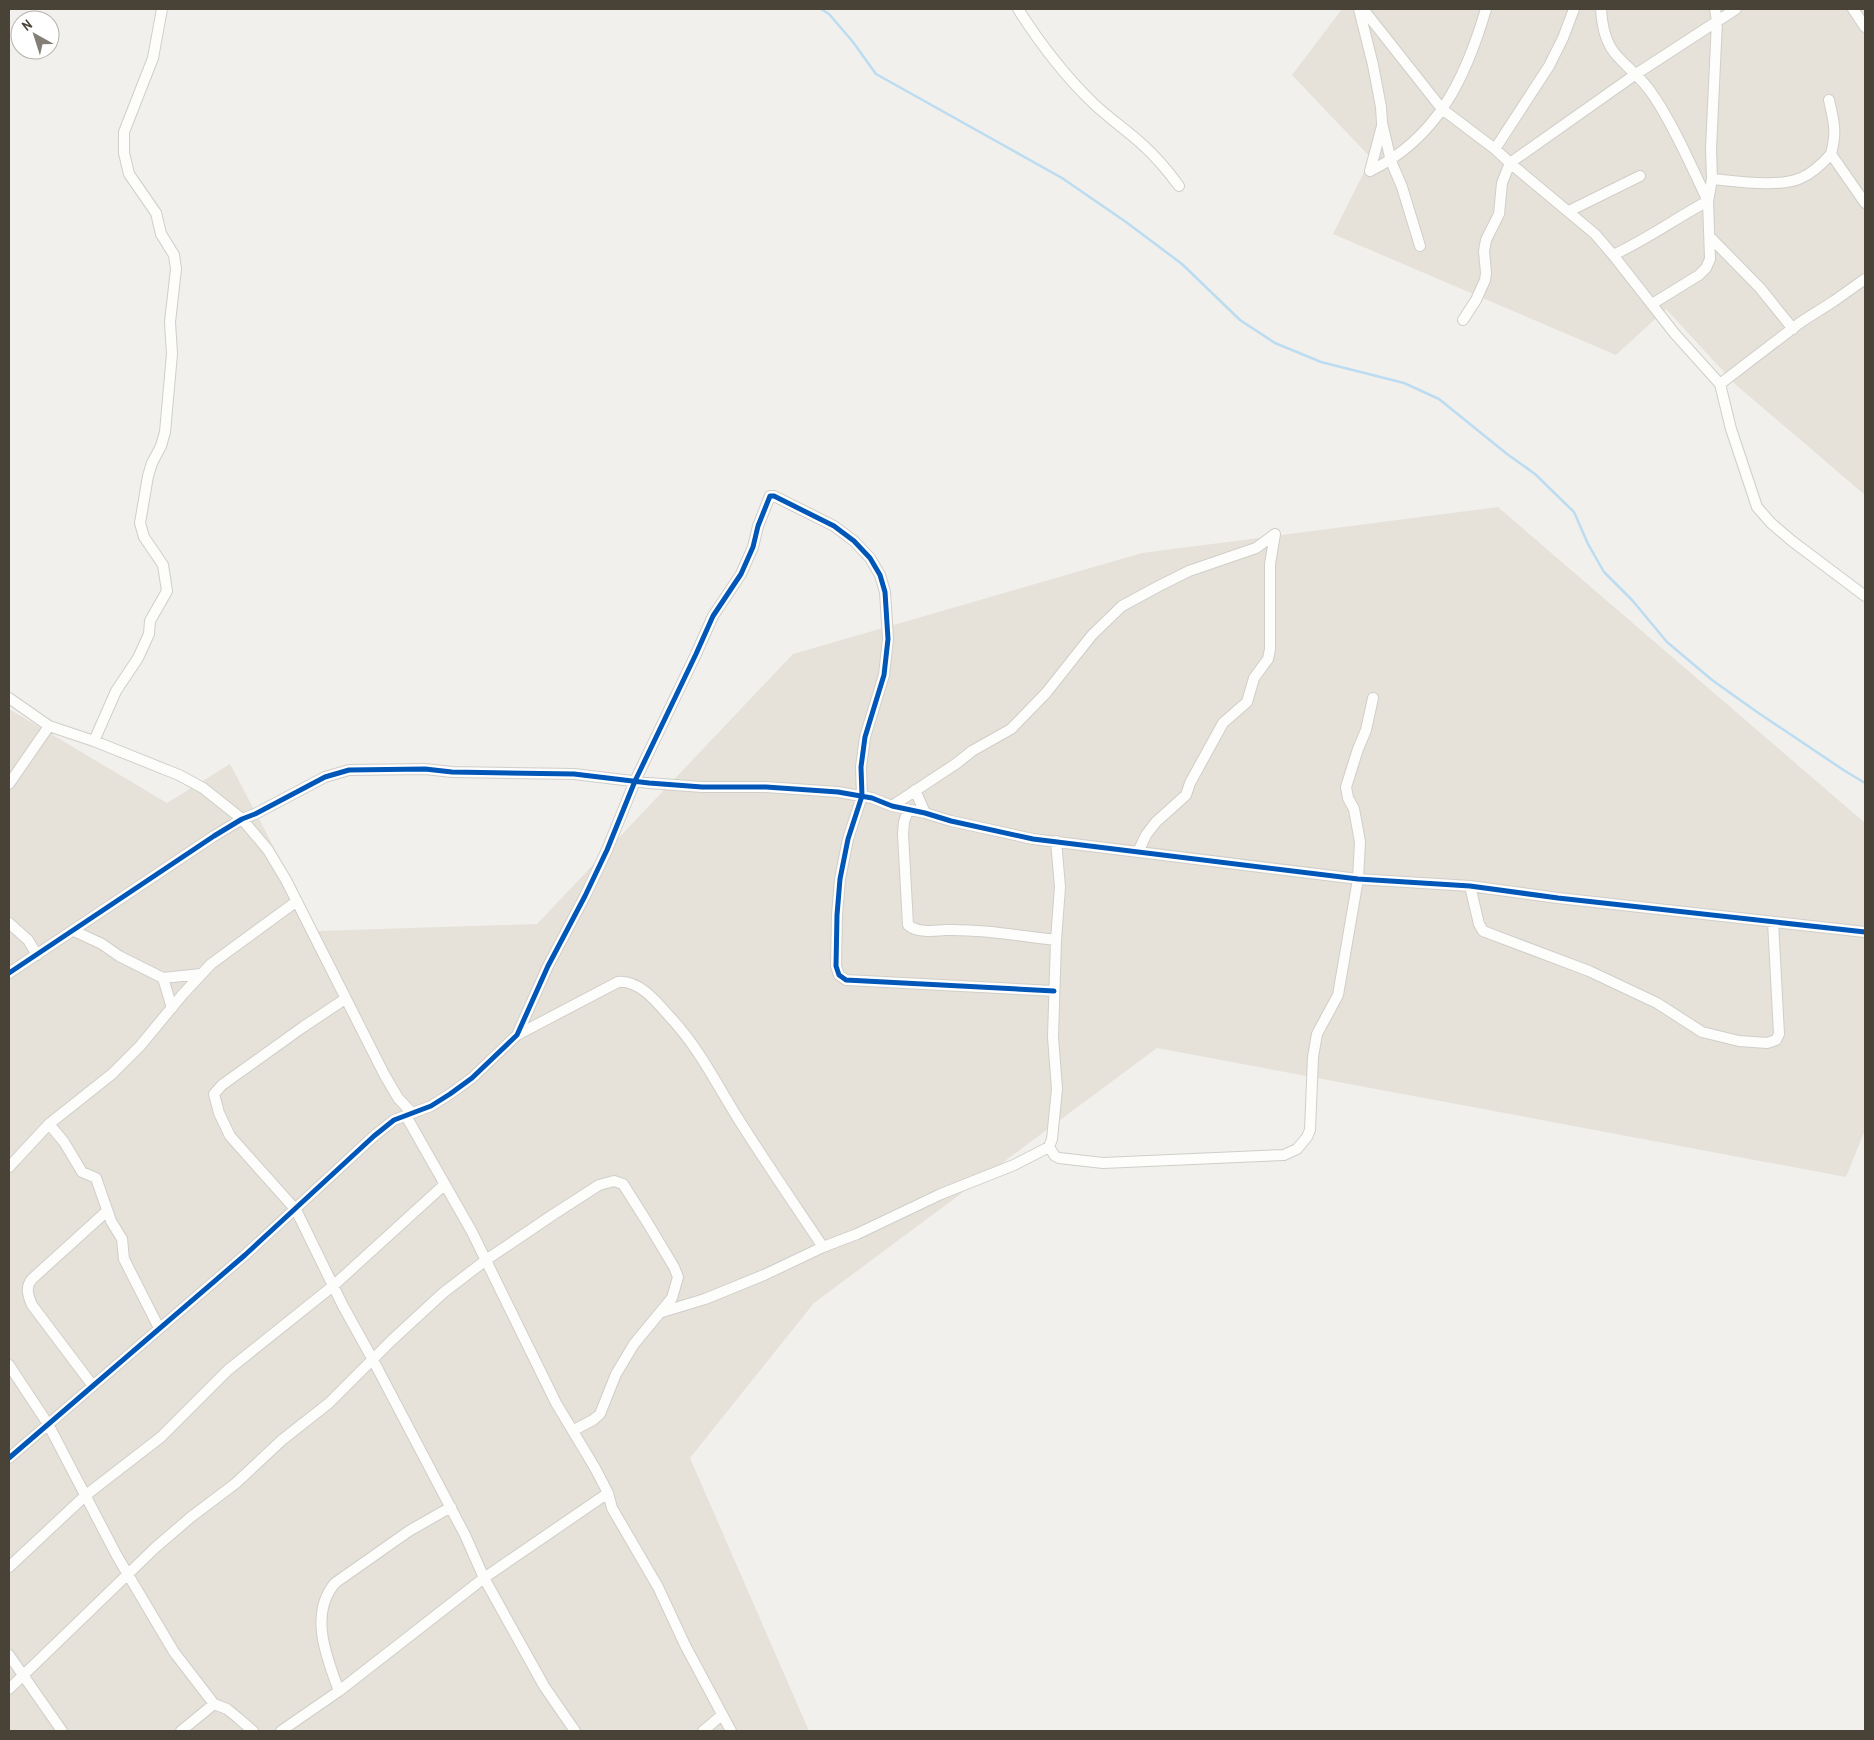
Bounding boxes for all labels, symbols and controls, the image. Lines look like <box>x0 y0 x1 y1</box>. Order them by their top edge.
north arrow <box>10 10 60 60</box>
text: N <box>18 15 36 35</box>

